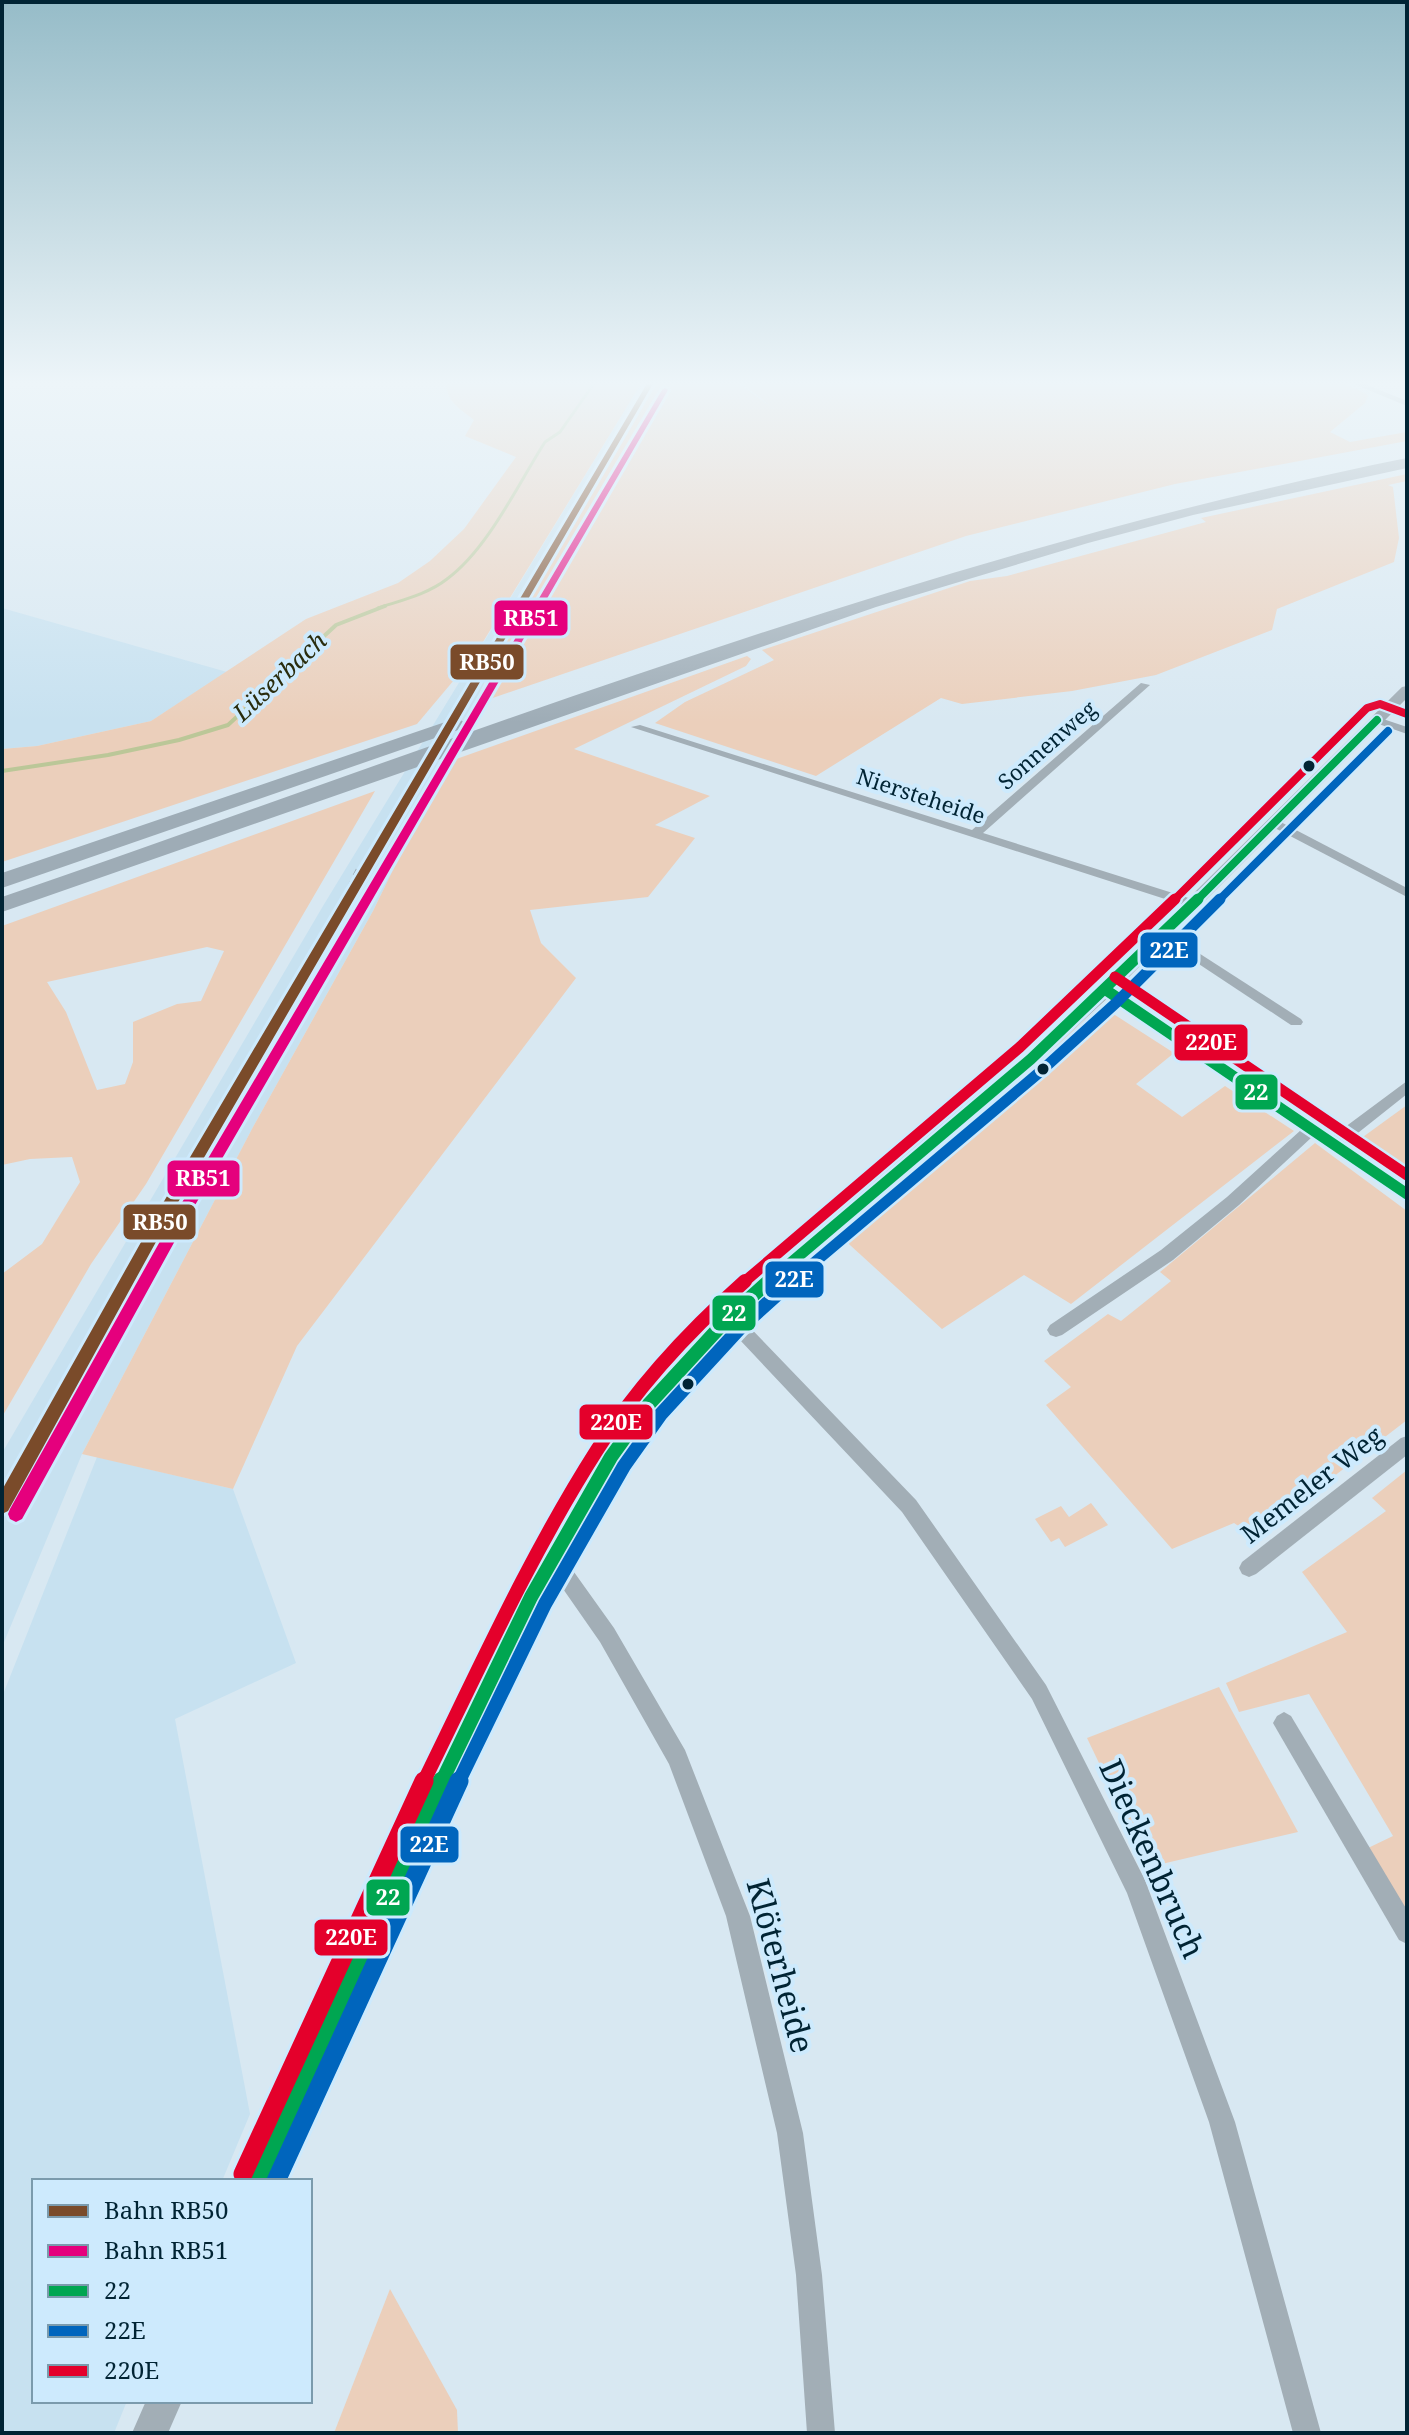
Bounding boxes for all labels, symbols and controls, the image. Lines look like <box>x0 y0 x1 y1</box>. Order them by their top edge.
line badge: RB51 <box>493 599 569 637</box>
text: RB51 <box>503 602 559 632</box>
water label: Lüserbach <box>224 624 333 729</box>
line badge: RB50 <box>449 643 525 681</box>
text: RB50 <box>459 646 515 676</box>
street label: Sonnenweg <box>991 693 1102 795</box>
unlabelled marker <box>1301 758 1317 774</box>
street label: Niersteheide <box>853 760 989 830</box>
line badge: 22E <box>1139 931 1199 969</box>
text: 22E <box>1149 934 1189 964</box>
line badge: 220E <box>1173 1023 1249 1062</box>
text: 220E <box>1185 1026 1237 1056</box>
unlabelled marker <box>1035 1061 1051 1077</box>
line badge: 22 <box>1234 1073 1279 1111</box>
text: 22 <box>1244 1076 1268 1106</box>
line badge: RB51 <box>166 1159 241 1198</box>
text: RB51 <box>175 1162 231 1192</box>
line badge: RB50 <box>122 1203 197 1241</box>
text: RB50 <box>132 1206 188 1236</box>
line badge: 22E <box>764 1260 825 1299</box>
text: 22E <box>774 1263 814 1293</box>
line badge: 22 <box>711 1294 757 1332</box>
text: 22 <box>722 1297 746 1327</box>
unlabelled marker <box>680 1376 696 1392</box>
line badge: 220E <box>578 1403 654 1441</box>
text: 220E <box>590 1406 642 1436</box>
street label: Memeler Weg <box>1233 1417 1390 1551</box>
street label: Dieckenbruch <box>1090 1752 1216 1965</box>
line badge: 22E <box>399 1825 460 1864</box>
text: 22E <box>409 1828 449 1858</box>
street label: Klöterheide <box>738 1874 825 2057</box>
line badge: 22 <box>365 1878 411 1917</box>
text: 22 <box>376 1881 400 1911</box>
line badge: 220E <box>313 1918 389 1957</box>
text: 220E <box>325 1921 377 1951</box>
legend <box>32 2179 312 2403</box>
text: Bahn RB50 <box>104 2193 228 2226</box>
text: Bahn RB51 <box>104 2233 228 2266</box>
text: 22 <box>104 2273 131 2306</box>
text: 22E <box>104 2313 146 2346</box>
text: 220E <box>104 2353 159 2386</box>

